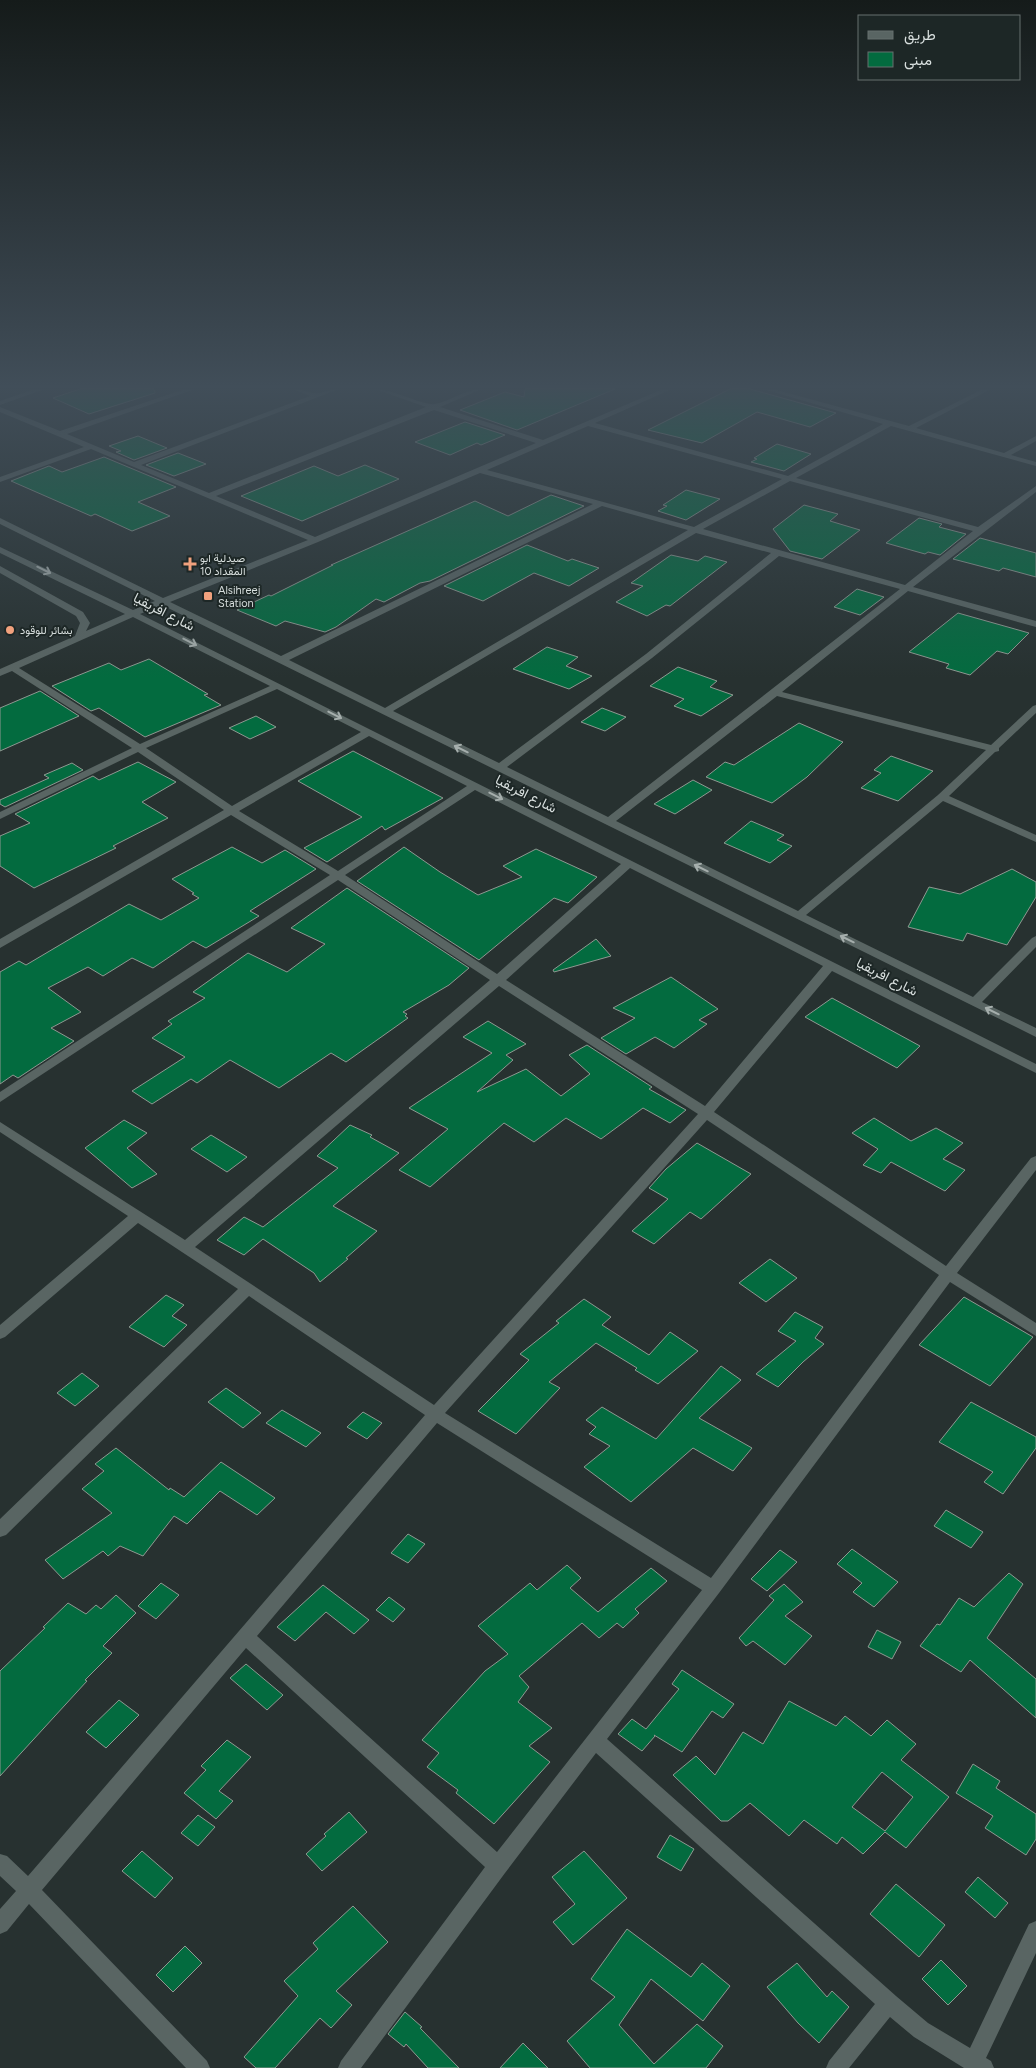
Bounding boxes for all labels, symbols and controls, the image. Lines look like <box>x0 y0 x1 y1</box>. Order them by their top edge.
legend <box>858 15 1021 80</box>
text: طريق <box>904 26 936 45</box>
text: مبنى <box>904 51 932 70</box>
place label: صيدلية ابو المقداد 10 <box>200 552 246 578</box>
marker: صيدلية ابو المقداد 10 <box>184 558 196 570</box>
one-way arrow <box>37 565 52 575</box>
place label: Alsihreej Station <box>218 584 260 610</box>
street label: شارع افريقيا <box>129 589 198 637</box>
marker: Alsihreej Station <box>202 590 214 602</box>
marker: بشائر للوقود <box>4 624 16 636</box>
place label: بشائر للوقود <box>20 624 73 637</box>
one-way arrow <box>182 638 197 647</box>
one-way arrow <box>327 711 342 720</box>
one-way arrow <box>454 744 469 753</box>
street label: شارع افريقيا <box>491 771 560 819</box>
one-way arrow <box>488 792 503 801</box>
one-way arrow <box>694 862 709 872</box>
one-way arrow <box>839 934 854 944</box>
street label: شارع افريقيا <box>852 954 921 1002</box>
one-way arrow <box>985 1006 1000 1015</box>

